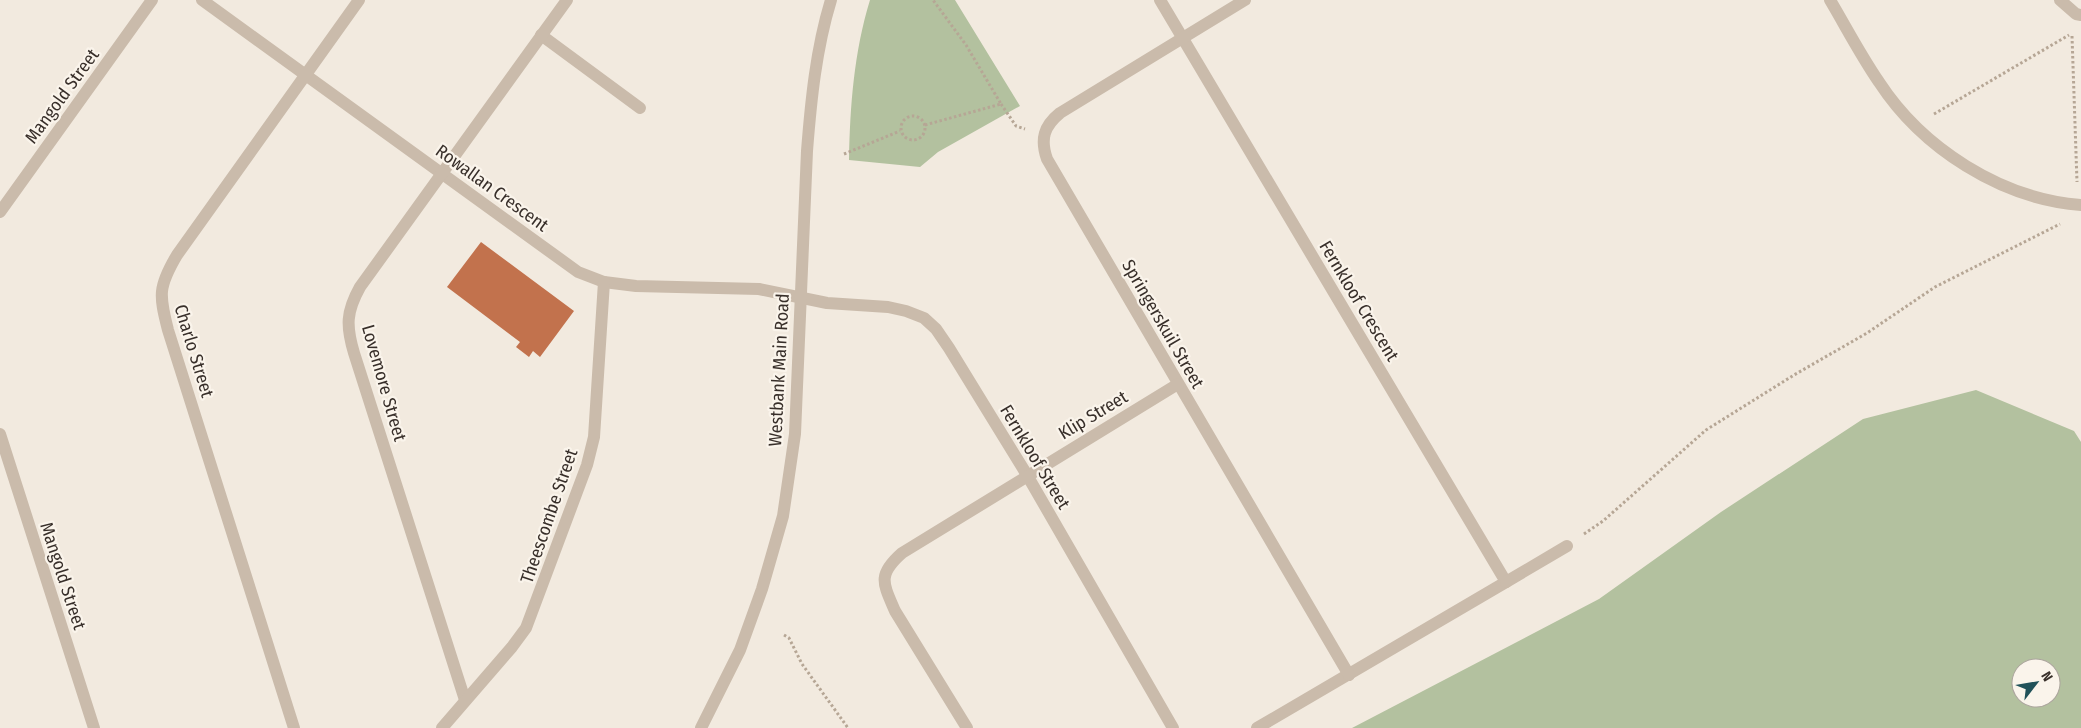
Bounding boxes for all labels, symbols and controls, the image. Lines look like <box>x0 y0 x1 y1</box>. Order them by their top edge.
street label: Mangold Street <box>20 44 104 148</box>
street label: Rowallan Crescent <box>431 140 553 236</box>
street label: Fernkloof Crescent <box>1314 237 1404 365</box>
street label: Springerskuil Street <box>1117 256 1209 392</box>
street label: Westbank Main Road <box>764 293 794 447</box>
street label: Charlo Street <box>169 302 219 400</box>
street label: Lovemore Street <box>357 322 411 444</box>
street label: Klip Street <box>1054 386 1132 444</box>
street label: Fernkloof Street <box>995 401 1075 513</box>
street label: Theescombe Street <box>516 446 582 586</box>
street label: Mangold Street <box>35 520 91 633</box>
north arrow <box>2011 658 2061 708</box>
text: N <box>2037 669 2056 685</box>

